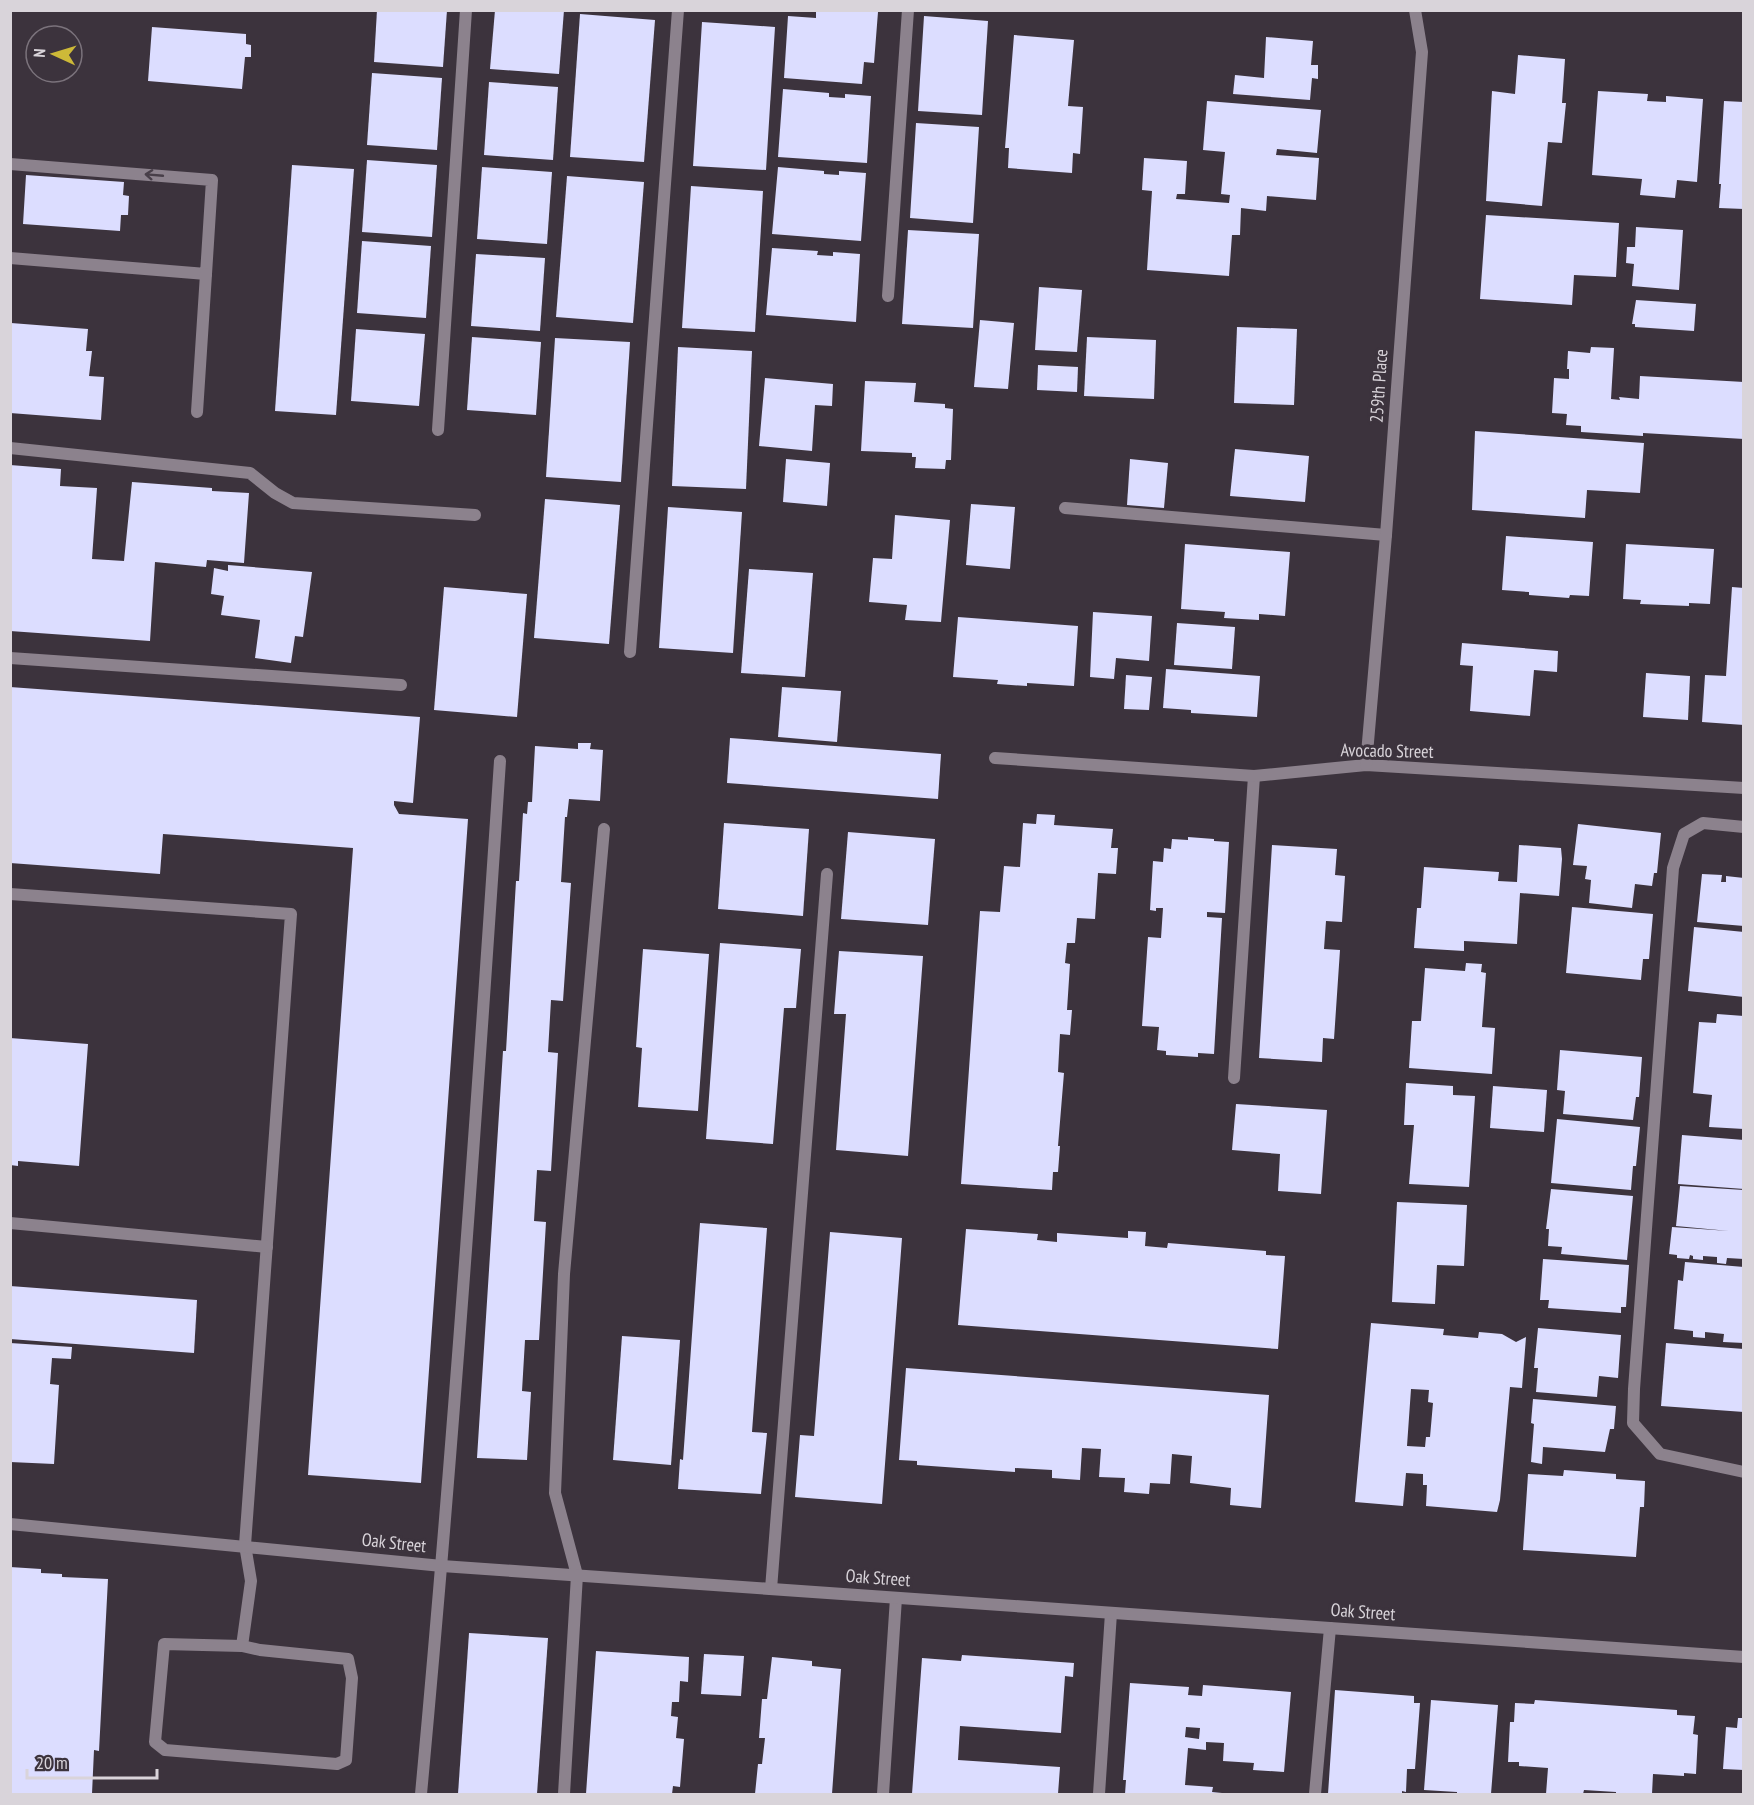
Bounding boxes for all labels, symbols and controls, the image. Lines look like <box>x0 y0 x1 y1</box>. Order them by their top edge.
north arrow <box>24 24 84 84</box>
text: N <box>29 48 49 58</box>
one-way arrow <box>144 170 164 181</box>
street label: 259th Place <box>1364 348 1393 424</box>
street label: Avocado Street <box>1340 738 1434 763</box>
street label: Oak Street <box>361 1528 427 1557</box>
street label: Oak Street <box>845 1564 911 1591</box>
street label: Oak Street <box>1330 1598 1396 1625</box>
scale bar <box>27 1742 158 1780</box>
text: 20 m <box>36 1751 68 1774</box>

